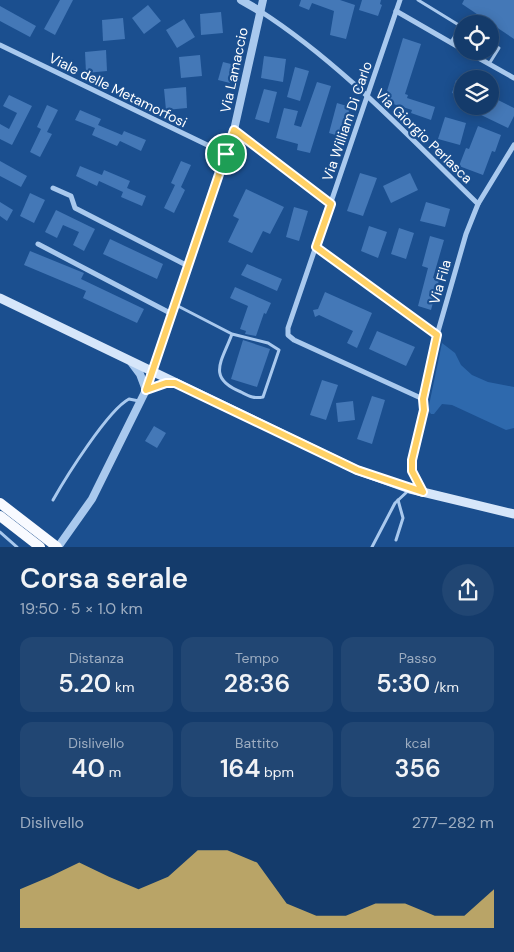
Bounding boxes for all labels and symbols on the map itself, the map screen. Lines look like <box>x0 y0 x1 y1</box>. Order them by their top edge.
street label: Via Lamaccio <box>216 26 252 114</box>
street label: Viale delle Metamorfosi <box>46 49 190 131</box>
street label: Via William Di Carlo <box>318 59 376 183</box>
street label: Via Giorgio Perlasca <box>371 85 477 187</box>
pin <box>205 133 247 175</box>
street label: Via Fila <box>425 258 455 306</box>

